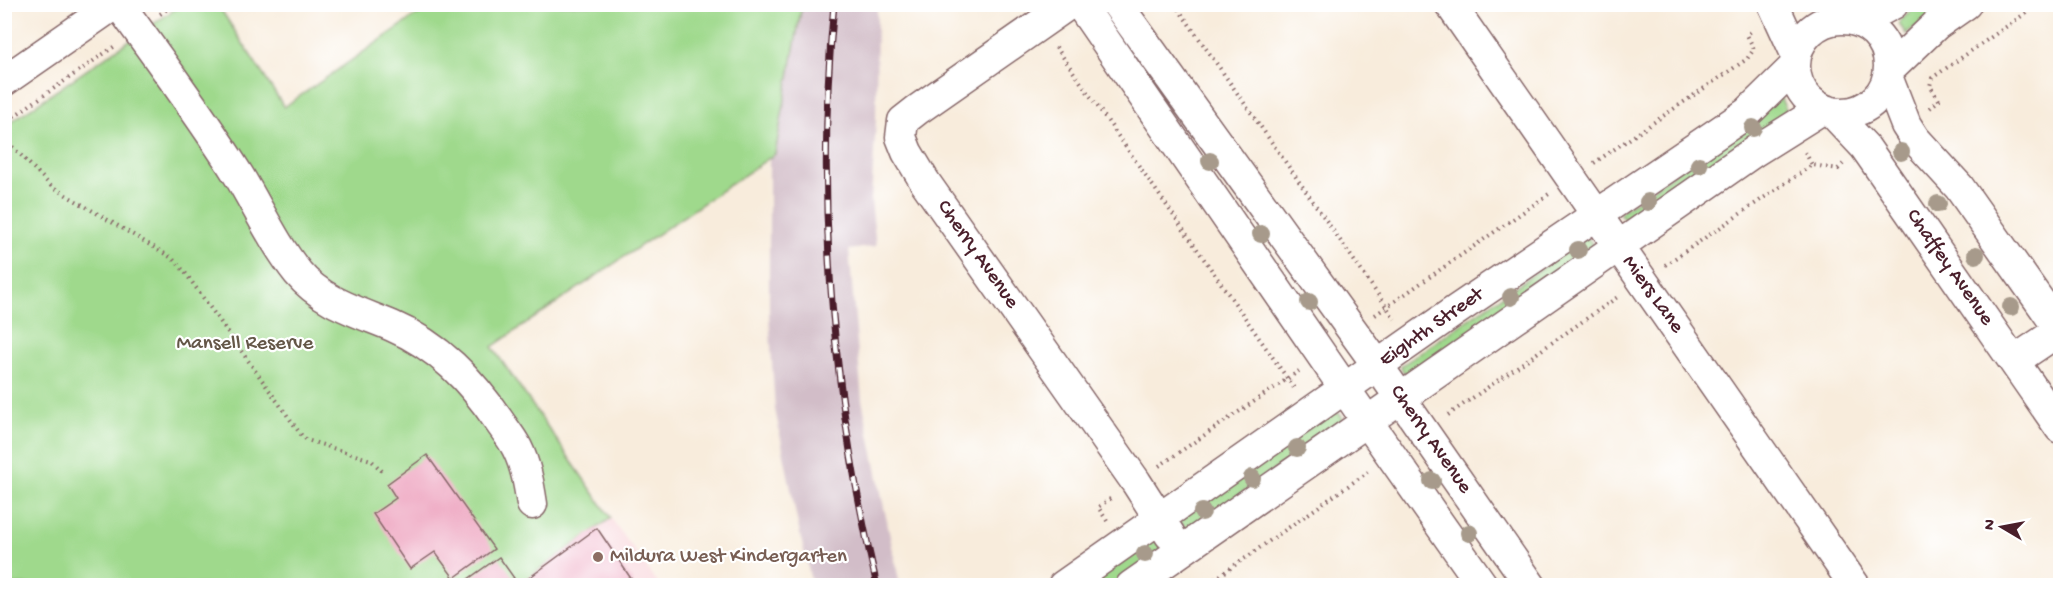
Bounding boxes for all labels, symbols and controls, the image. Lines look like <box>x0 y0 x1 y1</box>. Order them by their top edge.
street label: Cherry Avenue <box>930 196 1024 315</box>
street label: Chaffey Avenue <box>1900 205 1999 332</box>
street label: Miers Lane <box>1615 251 1689 340</box>
street label: Eighth Street <box>1375 281 1491 373</box>
park label: Mansell Reserve <box>177 332 315 357</box>
street label: Cherry Avenue <box>1383 381 1477 500</box>
north arrow <box>1972 497 2032 557</box>
text: N <box>1980 518 2001 532</box>
place label: Mildura West Kindergarten <box>610 545 847 570</box>
marker: Mildura West Kindergarten <box>591 550 605 564</box>

